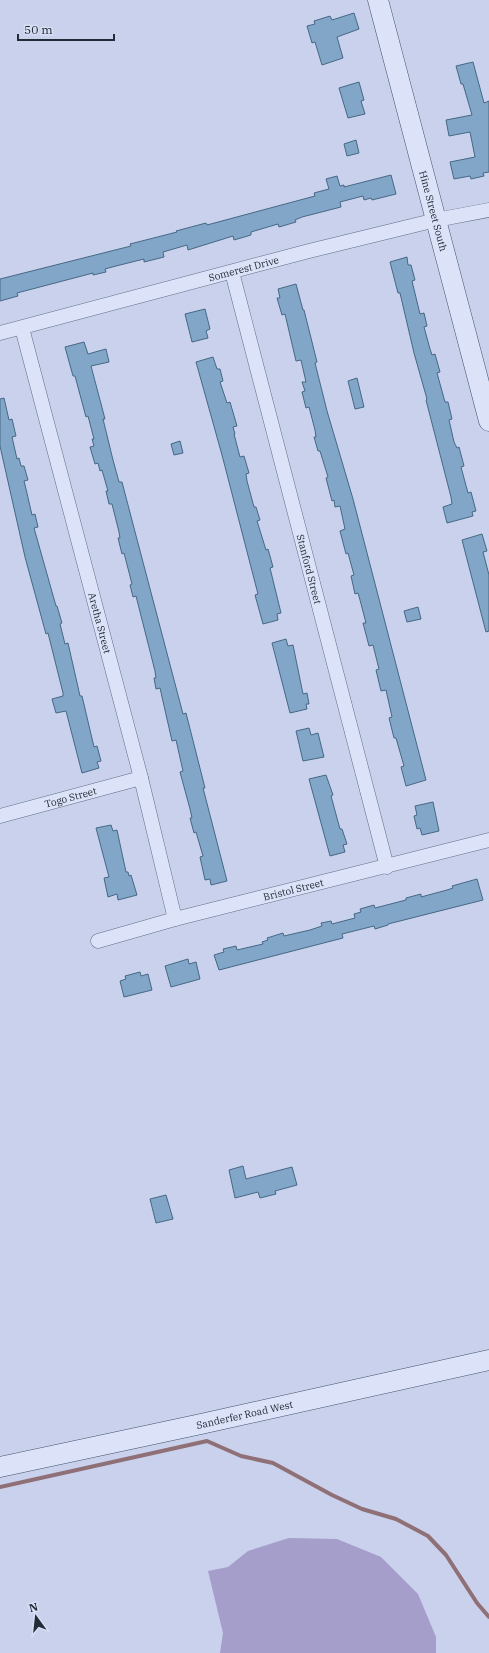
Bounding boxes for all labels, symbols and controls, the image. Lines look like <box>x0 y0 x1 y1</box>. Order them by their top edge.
scale bar <box>18 16 114 42</box>
text: 50 m <box>24 22 53 37</box>
street label: Hine Street South <box>416 169 450 253</box>
street label: Somerest Drive <box>207 253 280 284</box>
street label: Stanford Street <box>294 533 324 606</box>
street label: Aretha Street <box>85 591 114 655</box>
street label: Togo Street <box>43 784 98 811</box>
street label: Bristol Street <box>262 876 325 904</box>
street label: Sanderfer Road West <box>195 1398 294 1432</box>
north arrow <box>16 1597 56 1637</box>
text: N <box>27 1599 40 1615</box>

